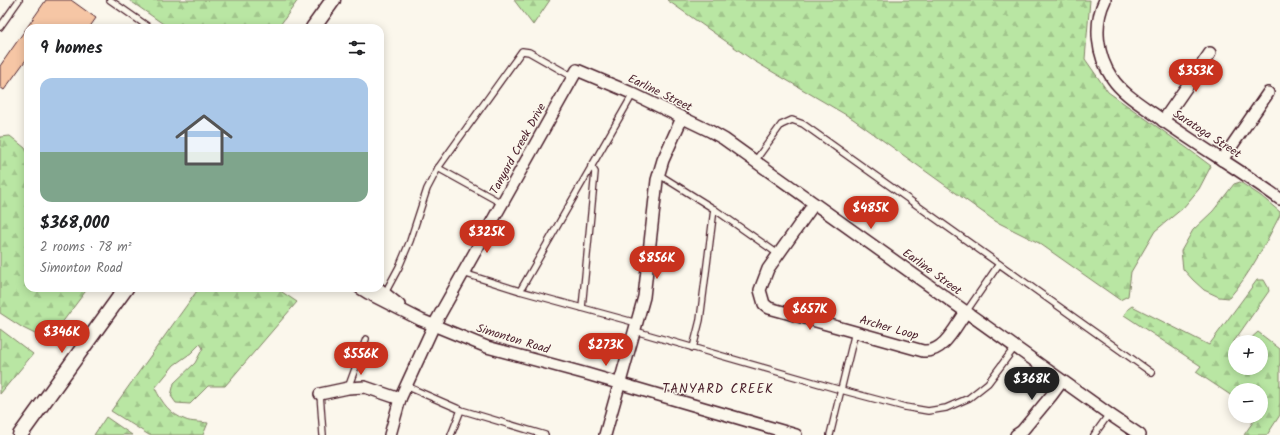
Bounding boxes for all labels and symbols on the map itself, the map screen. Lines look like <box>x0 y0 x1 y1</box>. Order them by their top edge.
pin: $353K <box>1168 59 1224 93</box>
street label: Earline Street <box>625 69 696 117</box>
street label: Tanyard Creek Drive <box>485 99 551 198</box>
street label: Saratoga Street <box>1169 105 1245 163</box>
pin: $485K <box>843 196 899 230</box>
pin: $325K <box>459 220 515 254</box>
street label: Earline Street <box>898 244 966 300</box>
pin: $856K <box>629 246 685 280</box>
pin: $657K <box>782 297 838 331</box>
street label: Archer Loop <box>857 311 921 346</box>
street label: Simonton Road <box>474 319 553 359</box>
pin: $346K <box>34 320 90 354</box>
pin: $273K <box>578 333 634 367</box>
pin: $556K <box>333 342 389 376</box>
pin: $368K <box>1004 367 1060 401</box>
district label: TANYARD CREEK <box>662 379 774 400</box>

